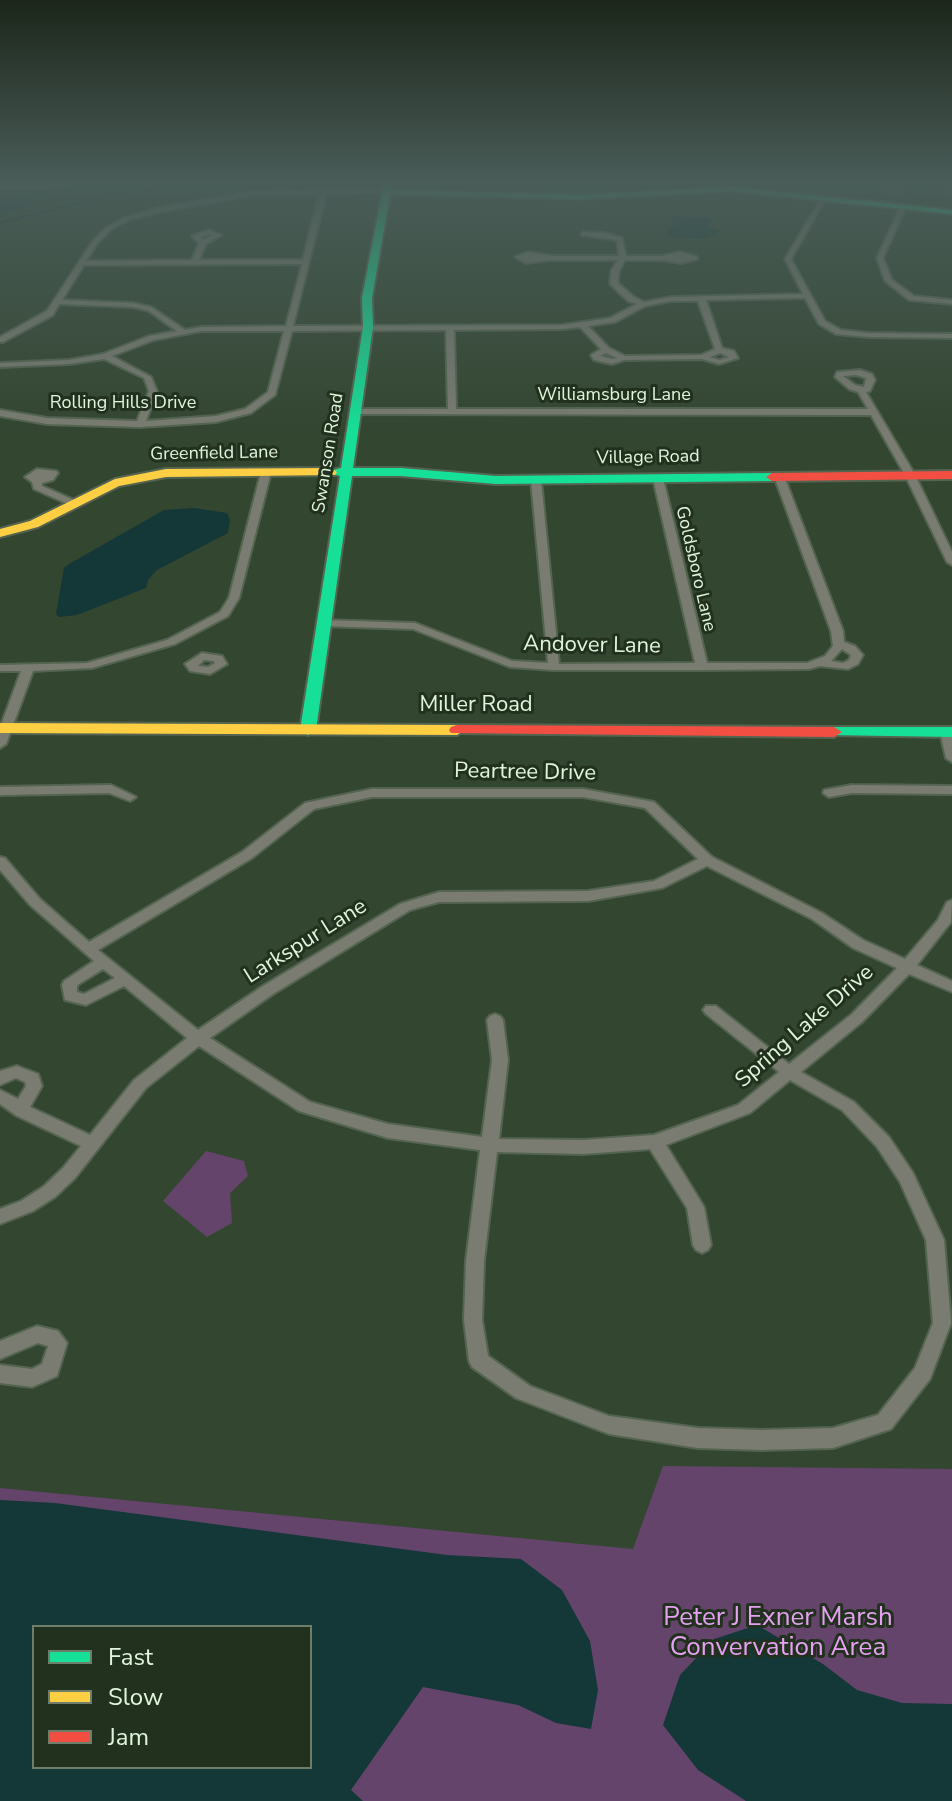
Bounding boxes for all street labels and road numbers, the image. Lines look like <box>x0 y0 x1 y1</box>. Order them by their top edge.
street label: Williamsburg Lane <box>537 385 691 407</box>
street label: Swanson Road <box>309 392 349 514</box>
street label: Rolling Hills Drive <box>50 393 196 415</box>
street label: Greenfield Lane <box>150 442 278 466</box>
street label: Village Road <box>596 446 700 470</box>
street label: Goldsboro Lane <box>670 504 720 634</box>
street label: Andover Lane <box>523 632 661 660</box>
street label: Miller Road <box>419 693 533 719</box>
street label: Peartree Drive <box>454 759 596 787</box>
street label: Larkspur Lane <box>240 894 372 990</box>
street label: Spring Lake Drive <box>731 960 879 1094</box>

